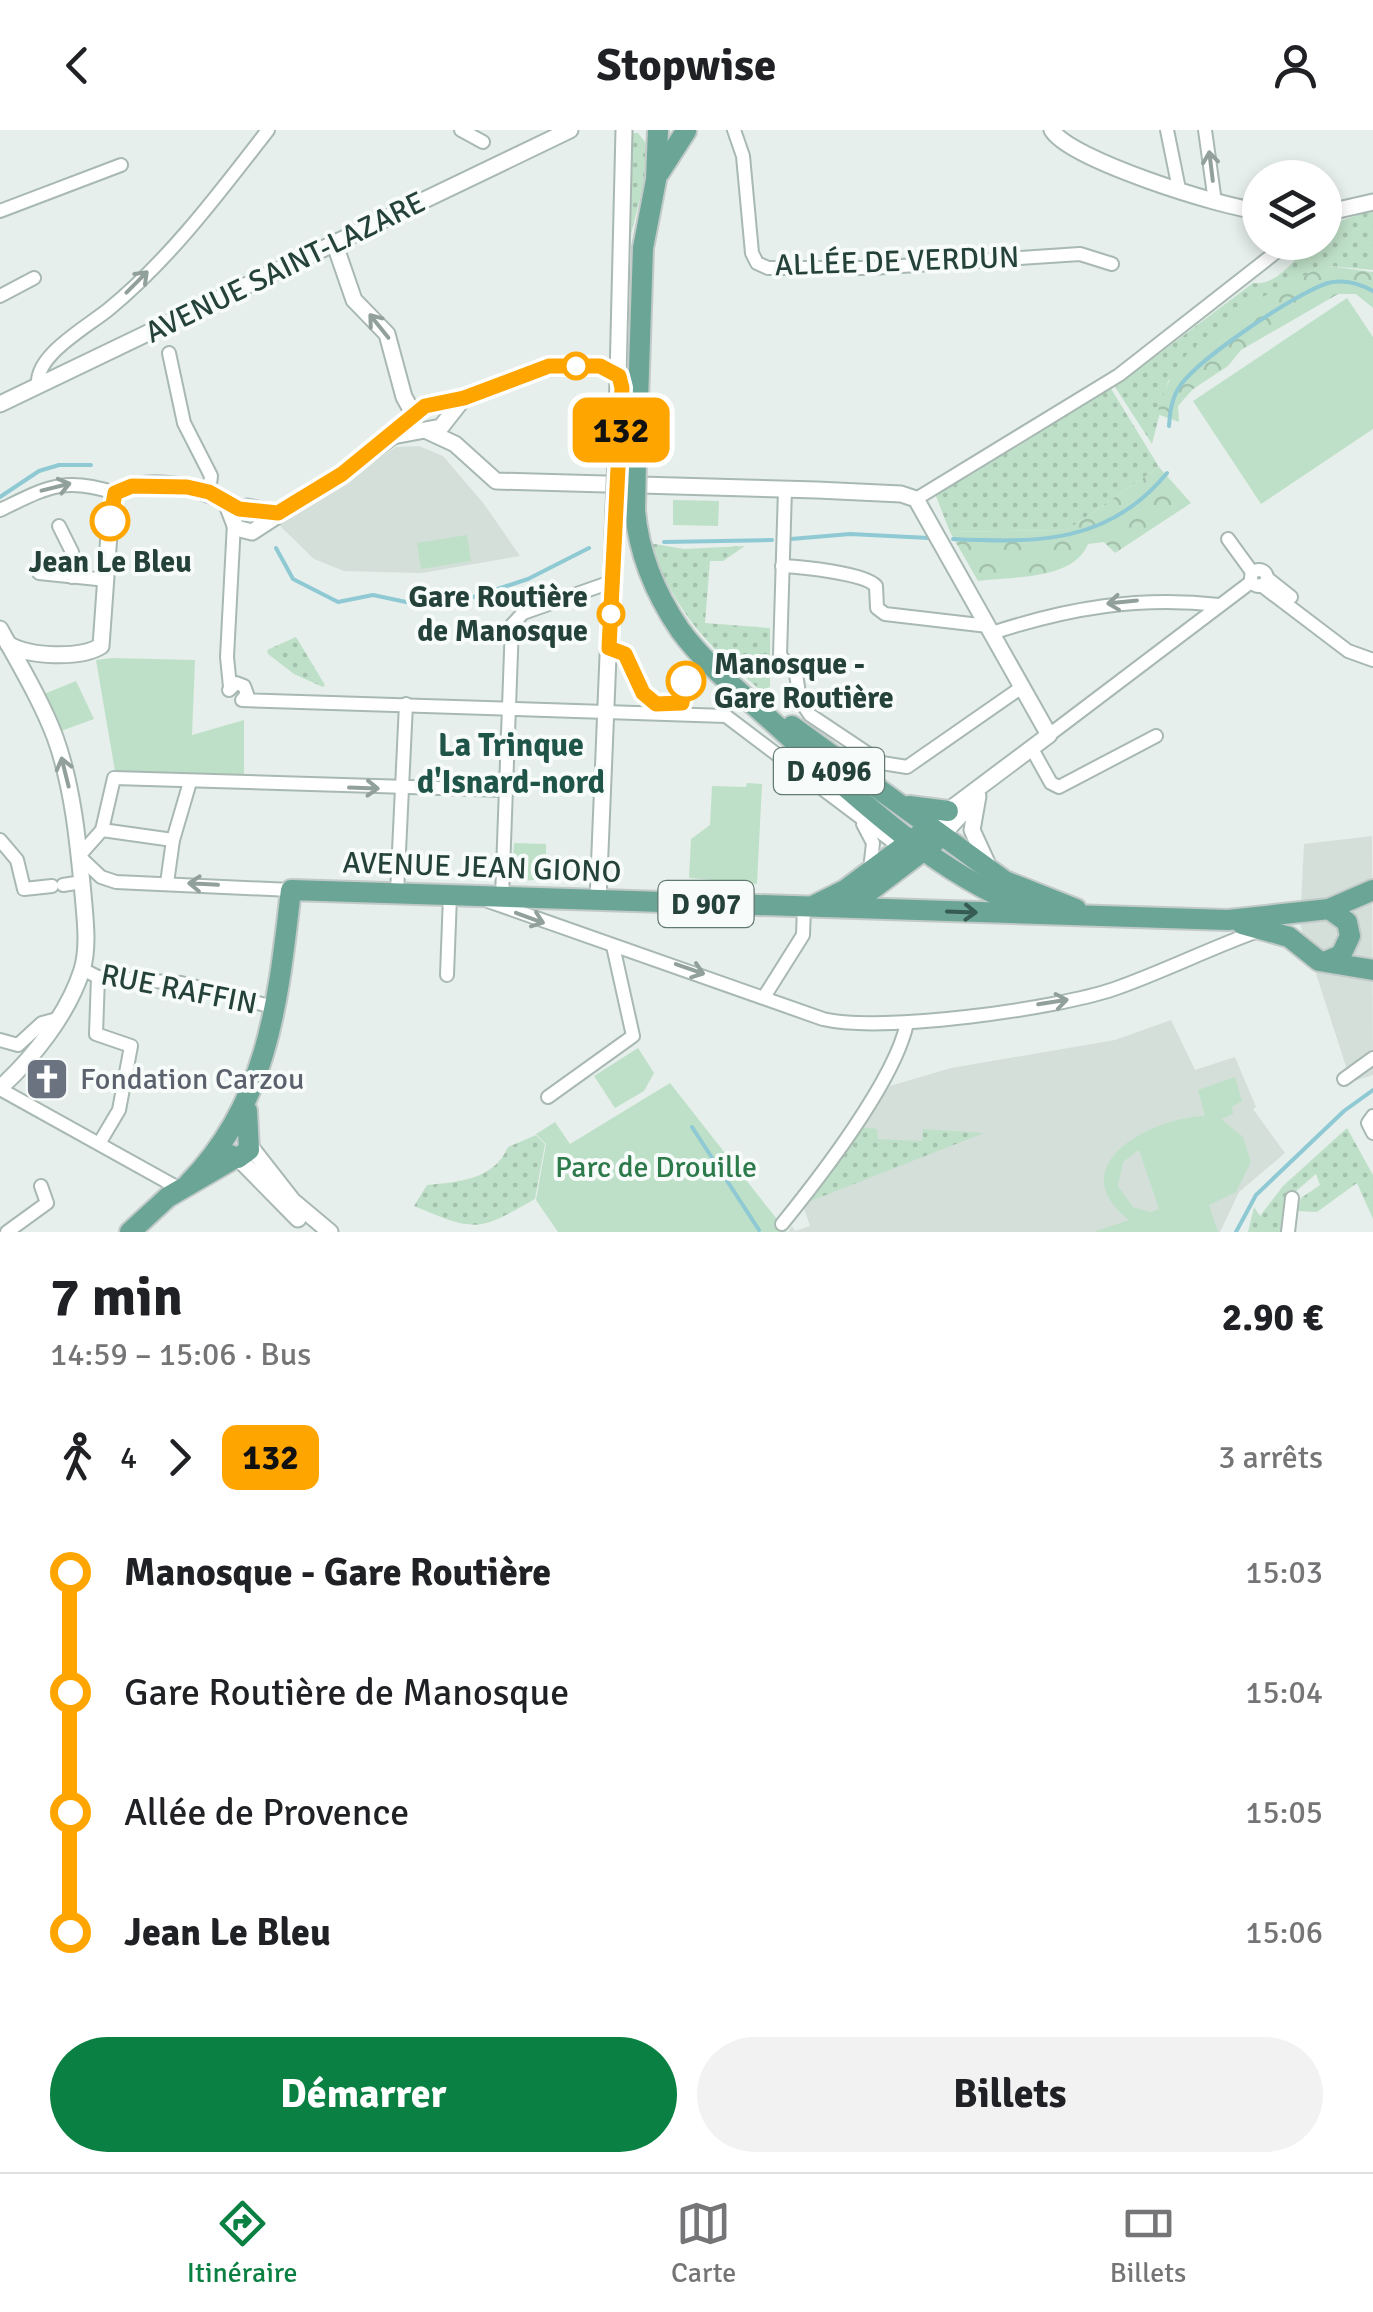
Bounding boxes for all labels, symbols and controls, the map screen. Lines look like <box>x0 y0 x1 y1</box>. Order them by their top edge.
icon: back <box>50 38 105 93</box>
text: Stopwise <box>597 38 776 93</box>
icon: person <box>1268 38 1323 93</box>
one-way arrow <box>1202 150 1220 182</box>
map controls <box>1242 160 1342 260</box>
button: layers <box>1242 160 1342 260</box>
street label: AVENUE SAINT-LAZARE <box>139 184 431 351</box>
street label: ALLÉE DE VERDUN <box>774 239 1020 284</box>
one-way arrow <box>125 270 149 294</box>
one-way arrow <box>368 314 390 340</box>
unlabelled marker <box>563 353 589 379</box>
line badge: 132 <box>564 398 678 462</box>
text: 132 <box>593 409 649 452</box>
one-way arrow <box>39 477 71 495</box>
marker: Jean Le Bleu <box>91 502 129 540</box>
place label: Jean Le Bleu <box>28 544 192 581</box>
place label: Gare Routière de Manosque <box>408 579 588 650</box>
one-way arrow <box>1107 593 1139 612</box>
marker: Gare Routière de Manosque <box>598 601 624 627</box>
place label: Manosque - Gare Routière <box>714 646 894 717</box>
marker: Manosque - Gare Routière <box>667 662 705 700</box>
district label: La Trinque d'Isnard-nord <box>417 726 605 802</box>
road number: D 4096 <box>774 748 884 794</box>
one-way arrow <box>55 757 73 789</box>
one-way arrow <box>347 778 379 797</box>
street label: AVENUE JEAN GIONO <box>342 844 622 891</box>
one-way arrow <box>188 875 220 894</box>
road number: D 907 <box>658 881 754 927</box>
one-way arrow <box>945 902 977 921</box>
one-way arrow <box>514 910 545 928</box>
street label: RUE RAFFIN <box>98 956 260 1023</box>
one-way arrow <box>673 962 705 980</box>
one-way arrow <box>1036 992 1069 1011</box>
church icon: Fondation Carzou <box>24 1056 70 1102</box>
place label: Fondation Carzou <box>80 1061 304 1098</box>
park label: Parc de Drouille <box>555 1149 757 1186</box>
text: 7 min <box>50 1263 183 1331</box>
text: 2.90 € <box>1222 1294 1323 1341</box>
text: 14:59 – 15:06 · Bus <box>50 1335 311 1374</box>
icon: walk <box>50 1430 105 1485</box>
icon: forward <box>152 1430 207 1485</box>
text: 132 <box>242 1436 299 1479</box>
text: 4 <box>120 1438 137 1477</box>
text: 3 arrêts <box>1218 1438 1323 1477</box>
text: Manosque - Gare Routière <box>124 1549 551 1596</box>
text: 15:03 <box>1245 1553 1323 1592</box>
text: Gare Routière de Manosque <box>124 1669 569 1716</box>
text: 15:04 <box>1245 1673 1323 1712</box>
text: Allée de Provence <box>124 1789 409 1836</box>
text: 15:05 <box>1245 1793 1323 1832</box>
text: Jean Le Bleu <box>124 1909 331 1956</box>
text: 15:06 <box>1245 1913 1323 1952</box>
button: Démarrer <box>50 2037 677 2152</box>
button: Billets <box>697 2037 1323 2152</box>
tab: Itinéraire <box>187 2196 298 2290</box>
tab: Carte <box>671 2196 736 2290</box>
tab: Billets <box>1110 2196 1186 2290</box>

